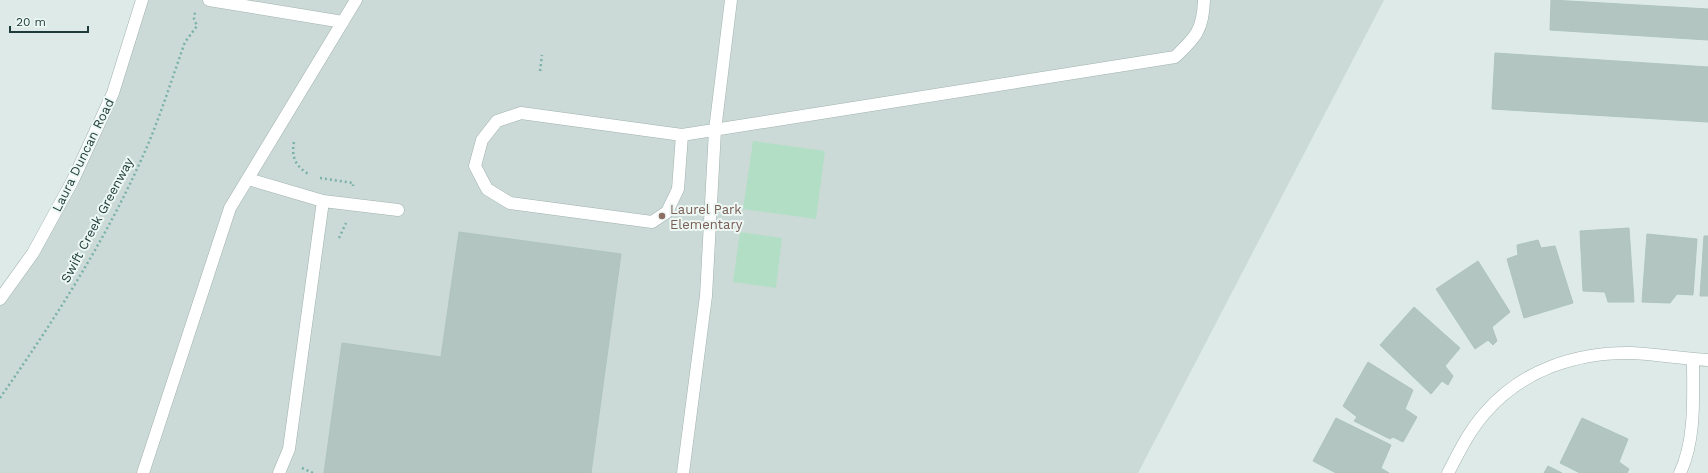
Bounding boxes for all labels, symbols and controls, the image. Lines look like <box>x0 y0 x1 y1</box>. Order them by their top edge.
scale bar <box>10 8 88 34</box>
text: 20 m <box>16 15 46 29</box>
street label: Laura Duncan Road <box>49 96 117 214</box>
street label: Swift Creek Greenway <box>58 155 136 285</box>
place label: Laurel Park Elementary <box>670 202 743 232</box>
marker: Laurel Park Elementary <box>657 211 667 221</box>

